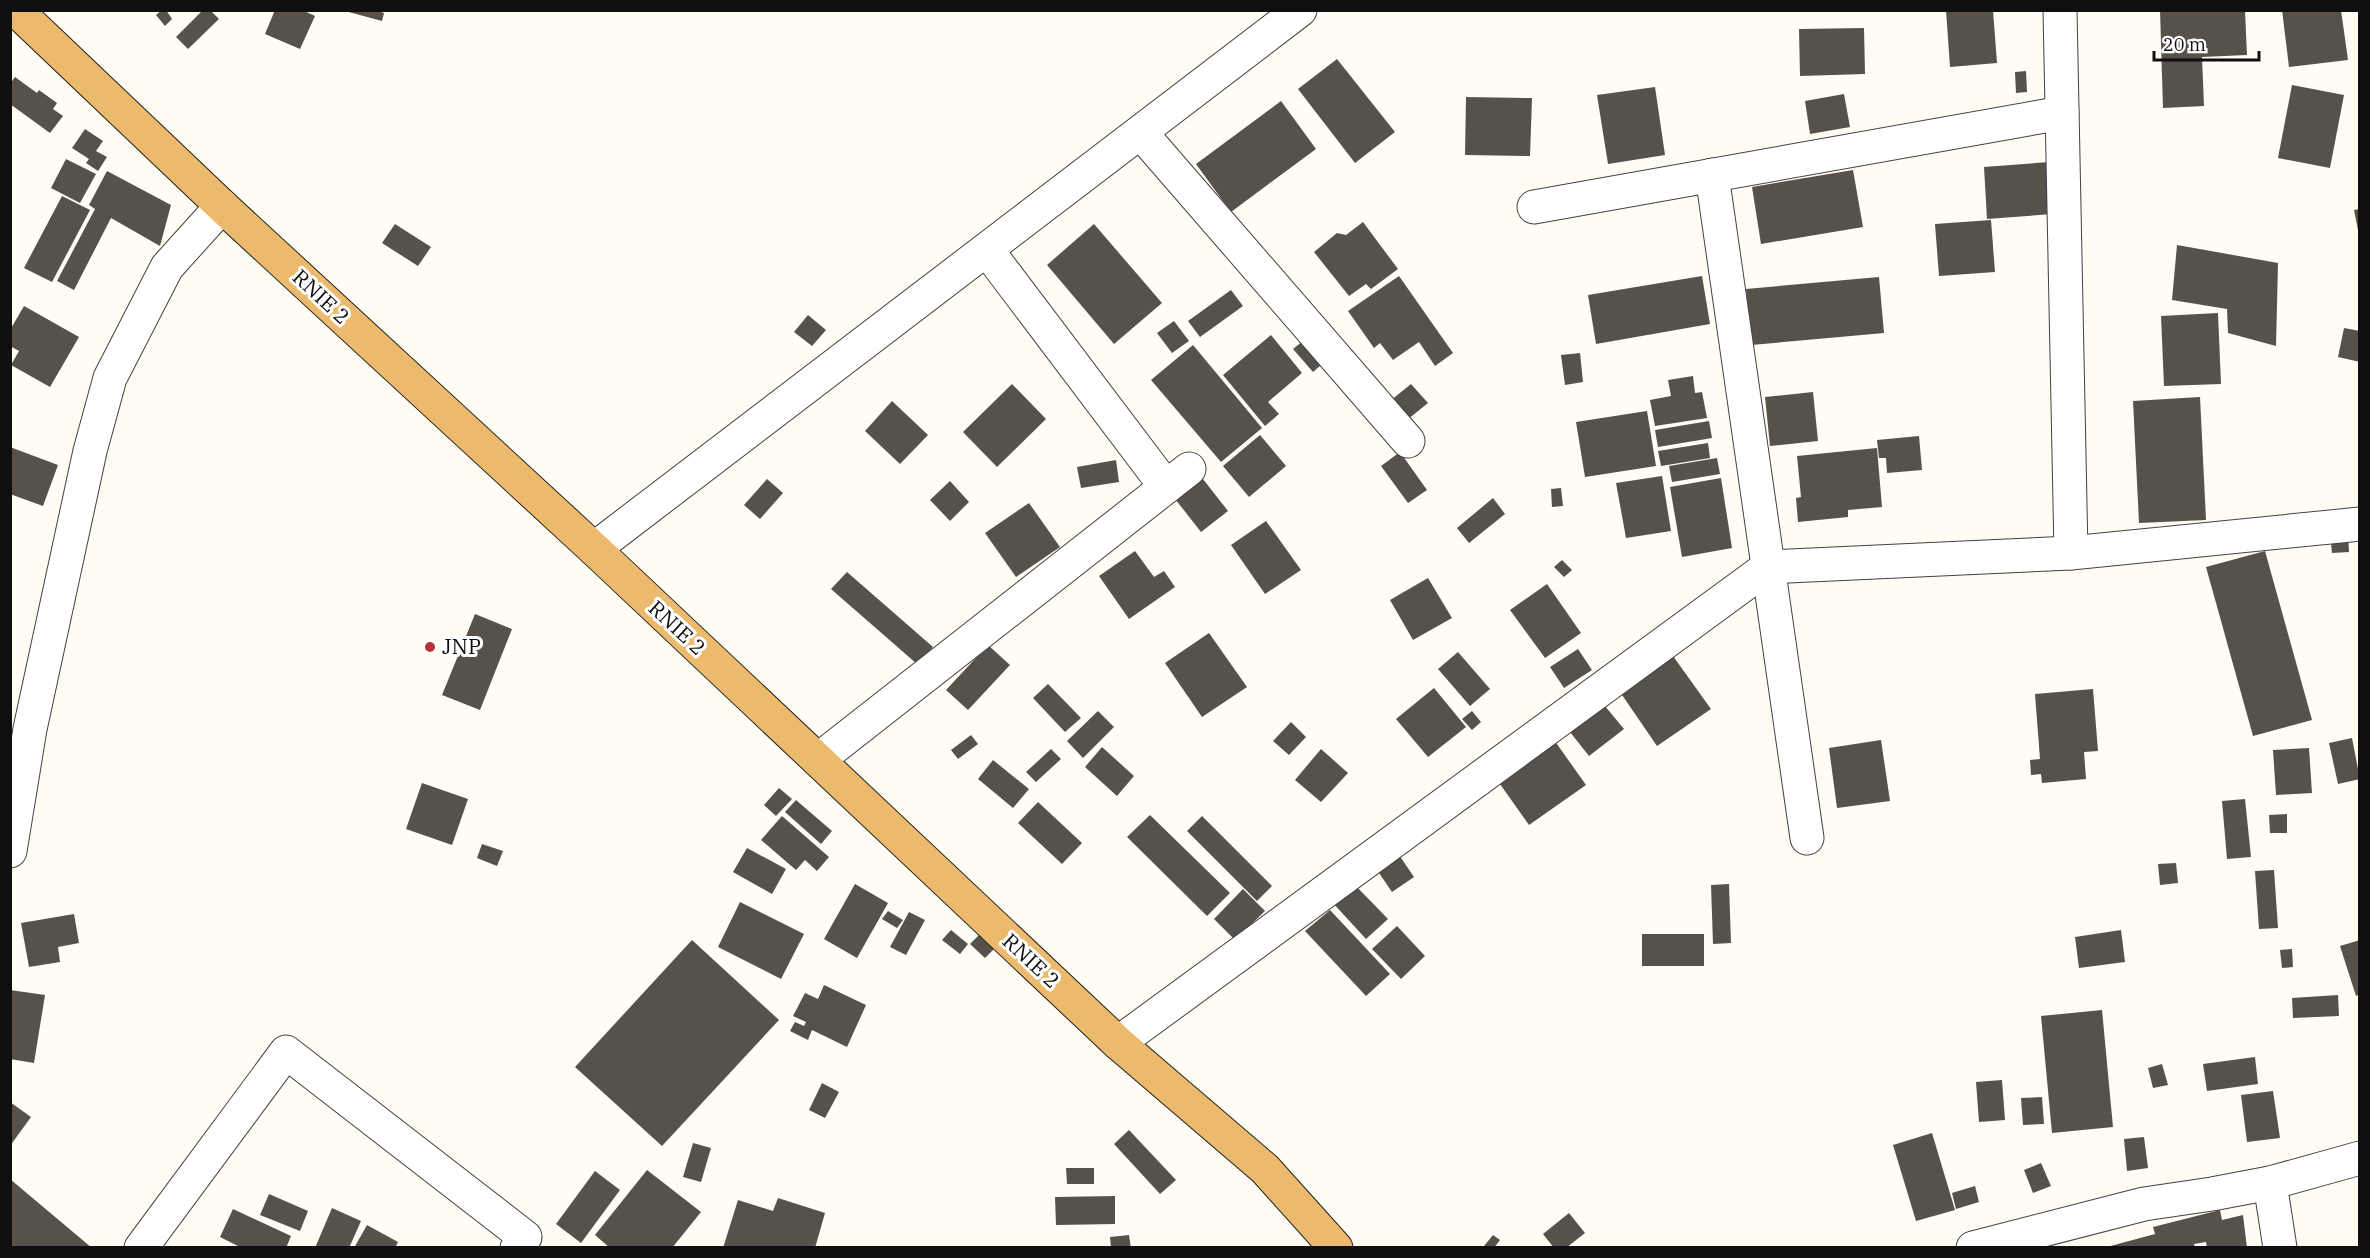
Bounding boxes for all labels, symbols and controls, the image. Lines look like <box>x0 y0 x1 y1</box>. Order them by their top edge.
scale bar <box>2154 24 2259 62</box>
text: 20 m <box>2163 33 2206 56</box>
street label: RNIE 2 <box>287 263 356 330</box>
street label: RNIE 2 <box>643 594 712 661</box>
place label: JNP <box>442 632 481 660</box>
marker: JNP <box>423 640 437 654</box>
street label: RNIE 2 <box>997 927 1066 994</box>

